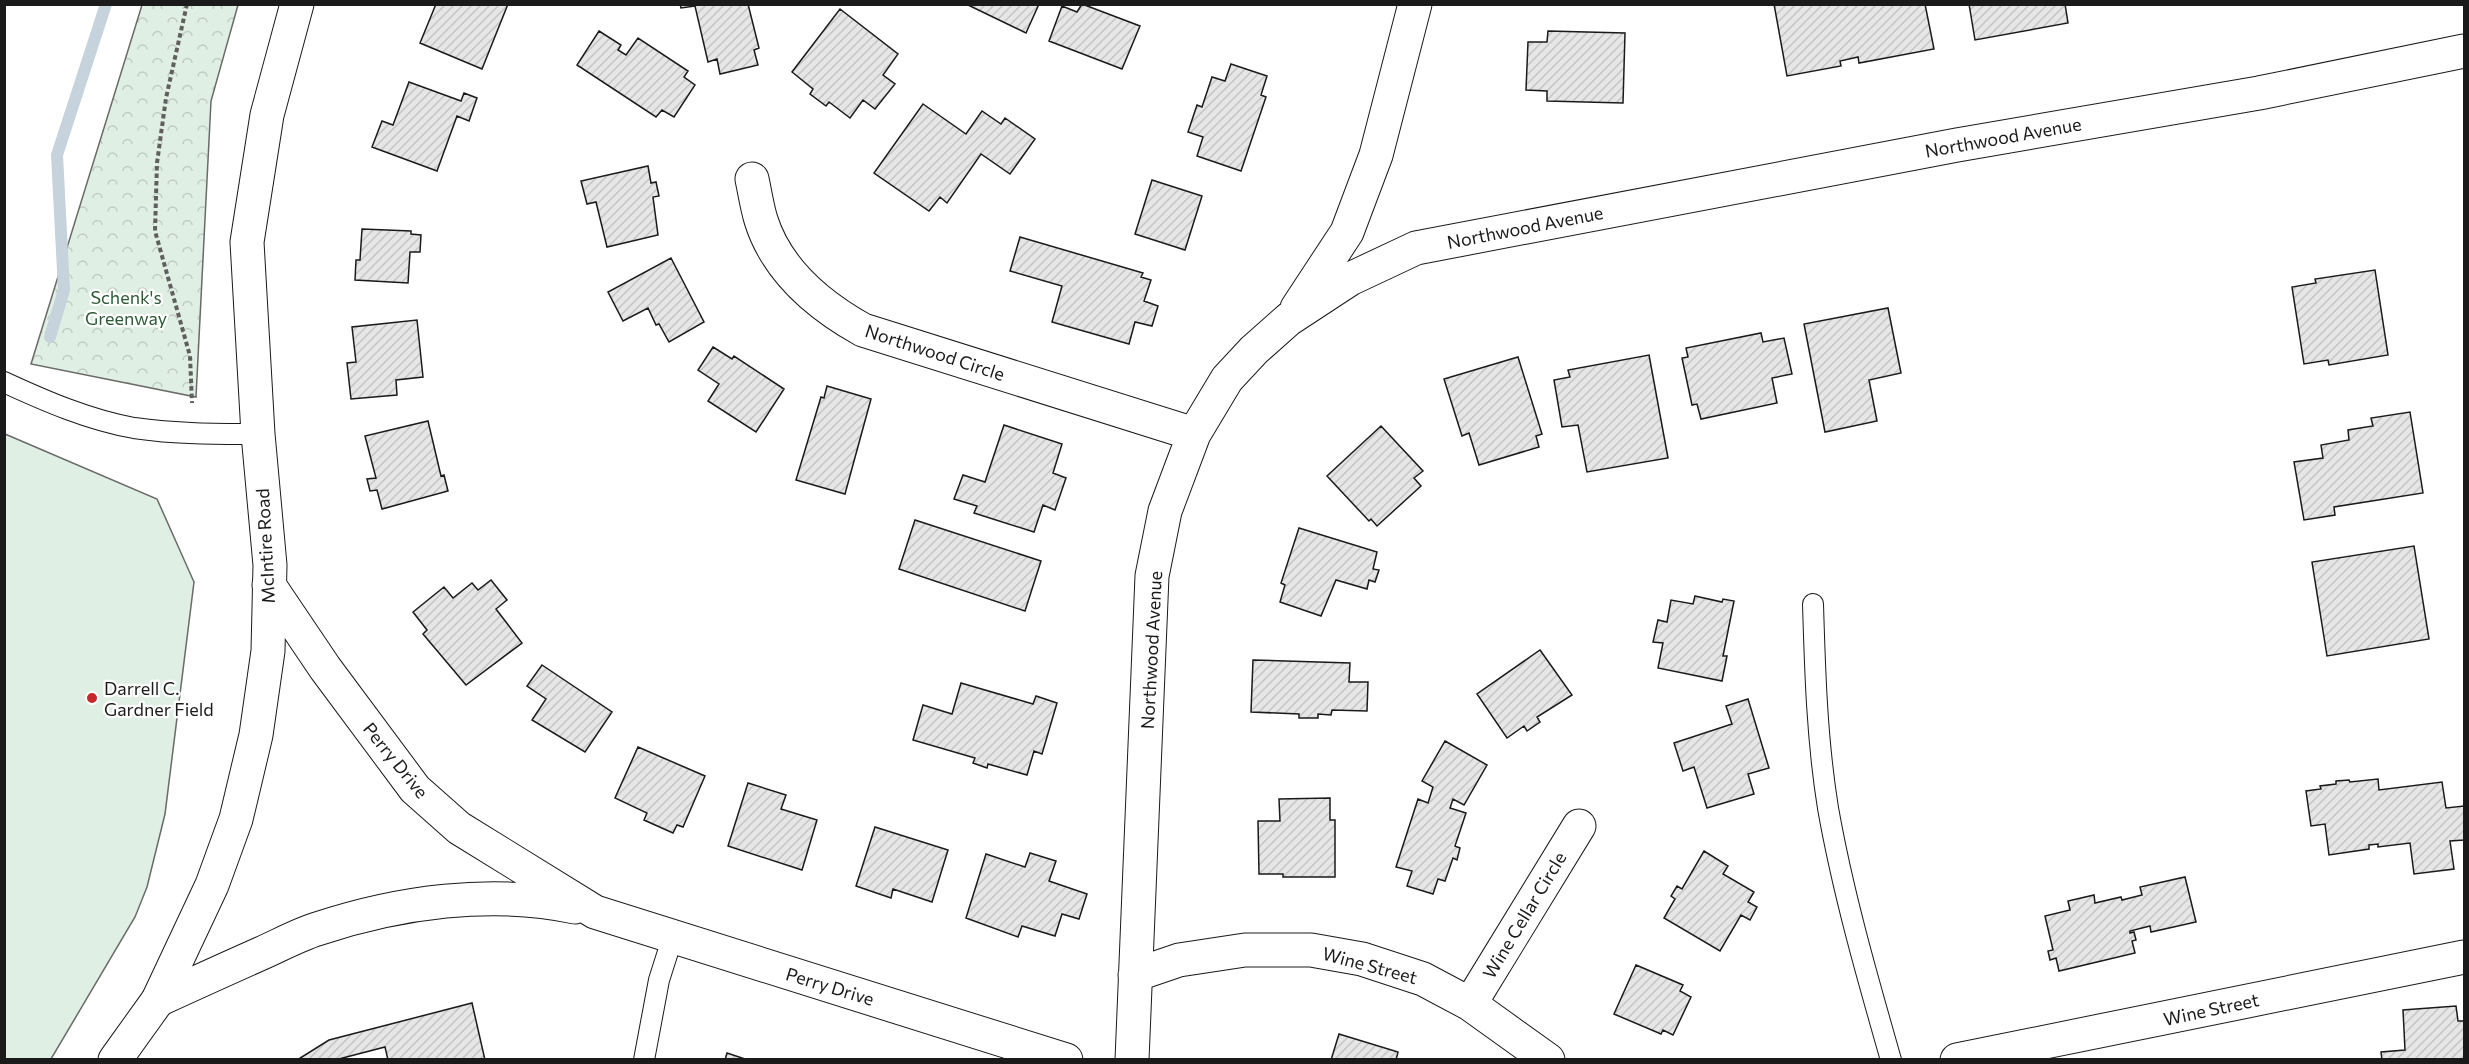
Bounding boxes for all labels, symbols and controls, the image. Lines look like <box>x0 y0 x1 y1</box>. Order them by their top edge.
street label: Northwood Avenue <box>1923 112 2083 162</box>
street label: Northwood Avenue <box>1445 201 1605 253</box>
park label: Schenk's Greenway <box>85 286 167 329</box>
street label: Northwood Circle <box>863 319 1007 385</box>
street label: McIntire Road <box>251 488 279 604</box>
street label: Northwood Avenue <box>1136 570 1166 730</box>
place label: Darrell C. Gardner Field <box>104 677 214 720</box>
marker: Darrell C. Gardner Field <box>85 691 99 705</box>
street label: Perry Drive <box>359 718 433 802</box>
street label: Wine Cellar Circle <box>1477 848 1571 982</box>
street label: Wine Street <box>1320 942 1420 988</box>
street label: Perry Drive <box>783 962 877 1010</box>
street label: Wine Street <box>2161 988 2261 1030</box>

